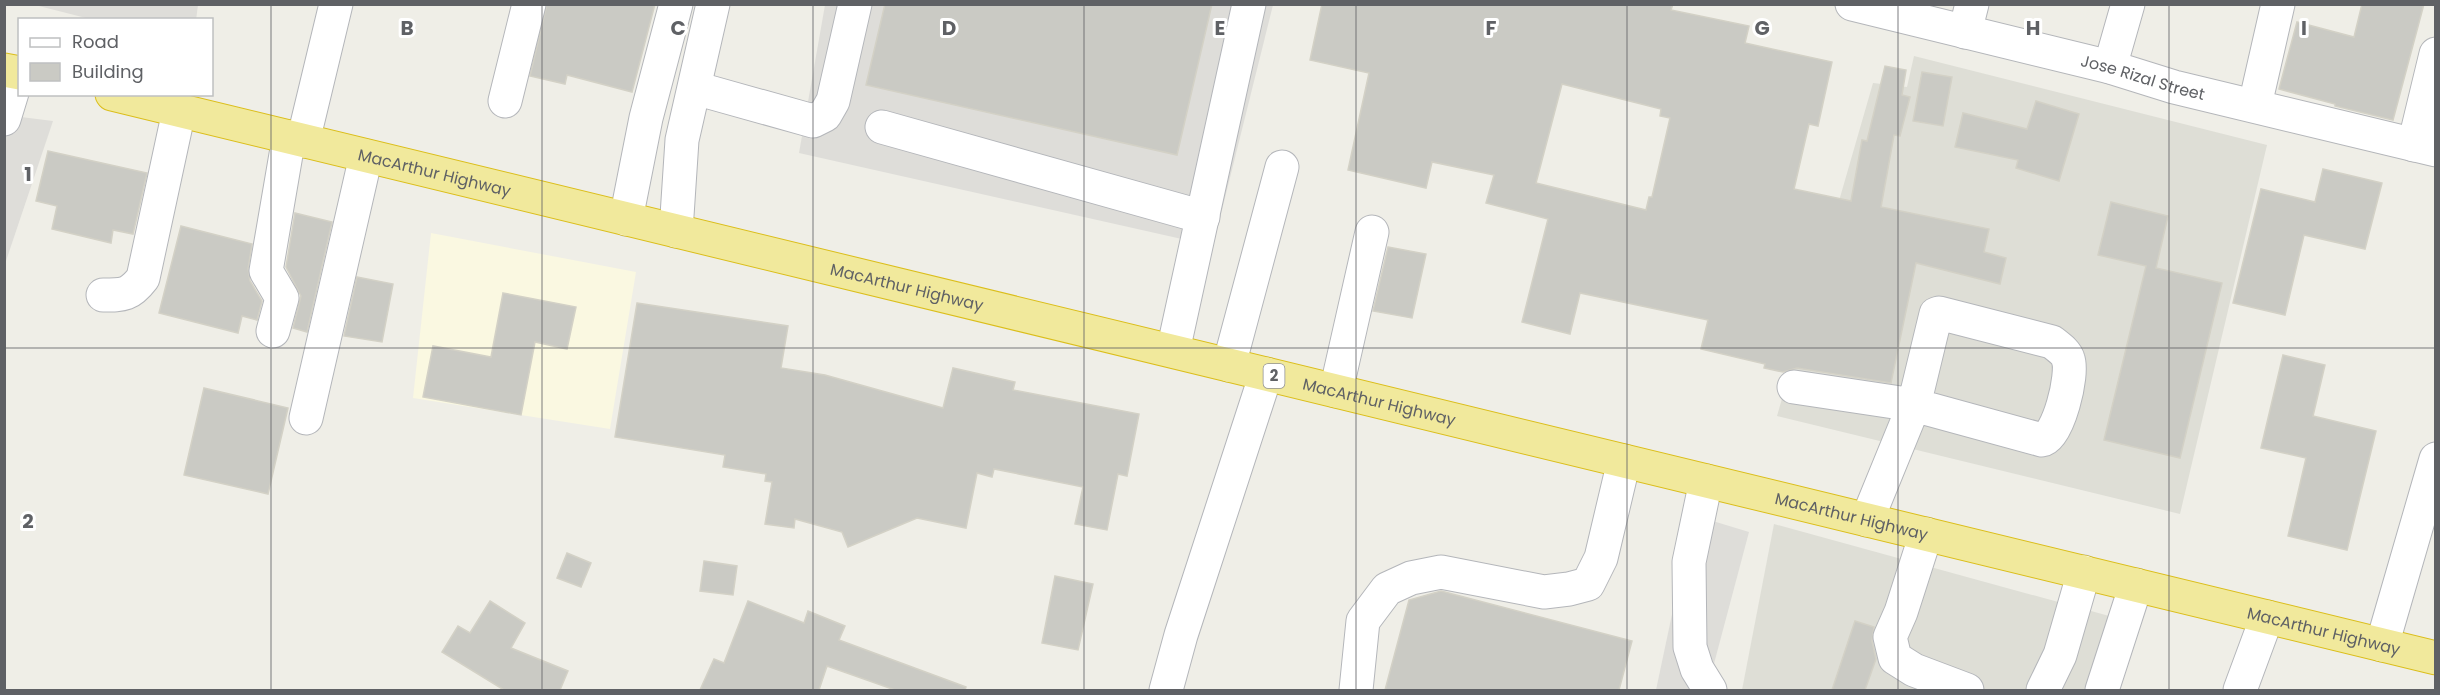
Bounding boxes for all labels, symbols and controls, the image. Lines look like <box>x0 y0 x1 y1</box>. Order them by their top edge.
text: B <box>400 14 414 42</box>
text: C <box>670 14 686 42</box>
text: D <box>942 14 956 42</box>
text: E <box>1215 14 1225 42</box>
text: F <box>1486 14 1497 42</box>
text: G <box>1754 14 1770 42</box>
text: H <box>2026 14 2040 42</box>
text: I <box>2301 14 2307 42</box>
legend <box>18 18 213 96</box>
text: Road <box>72 29 119 54</box>
street label: Jose Rizal Street <box>2078 49 2207 106</box>
text: Building <box>72 59 144 84</box>
street label: MacArthur Highway <box>356 143 513 202</box>
text: 1 <box>24 160 32 188</box>
street label: MacArthur Highway <box>828 258 986 317</box>
road number: 2 <box>1264 364 1284 388</box>
street label: MacArthur Highway <box>1300 372 1458 432</box>
street label: MacArthur Highway <box>1773 487 1930 546</box>
text: 2 <box>22 507 34 535</box>
street label: MacArthur Highway <box>2245 602 2403 661</box>

